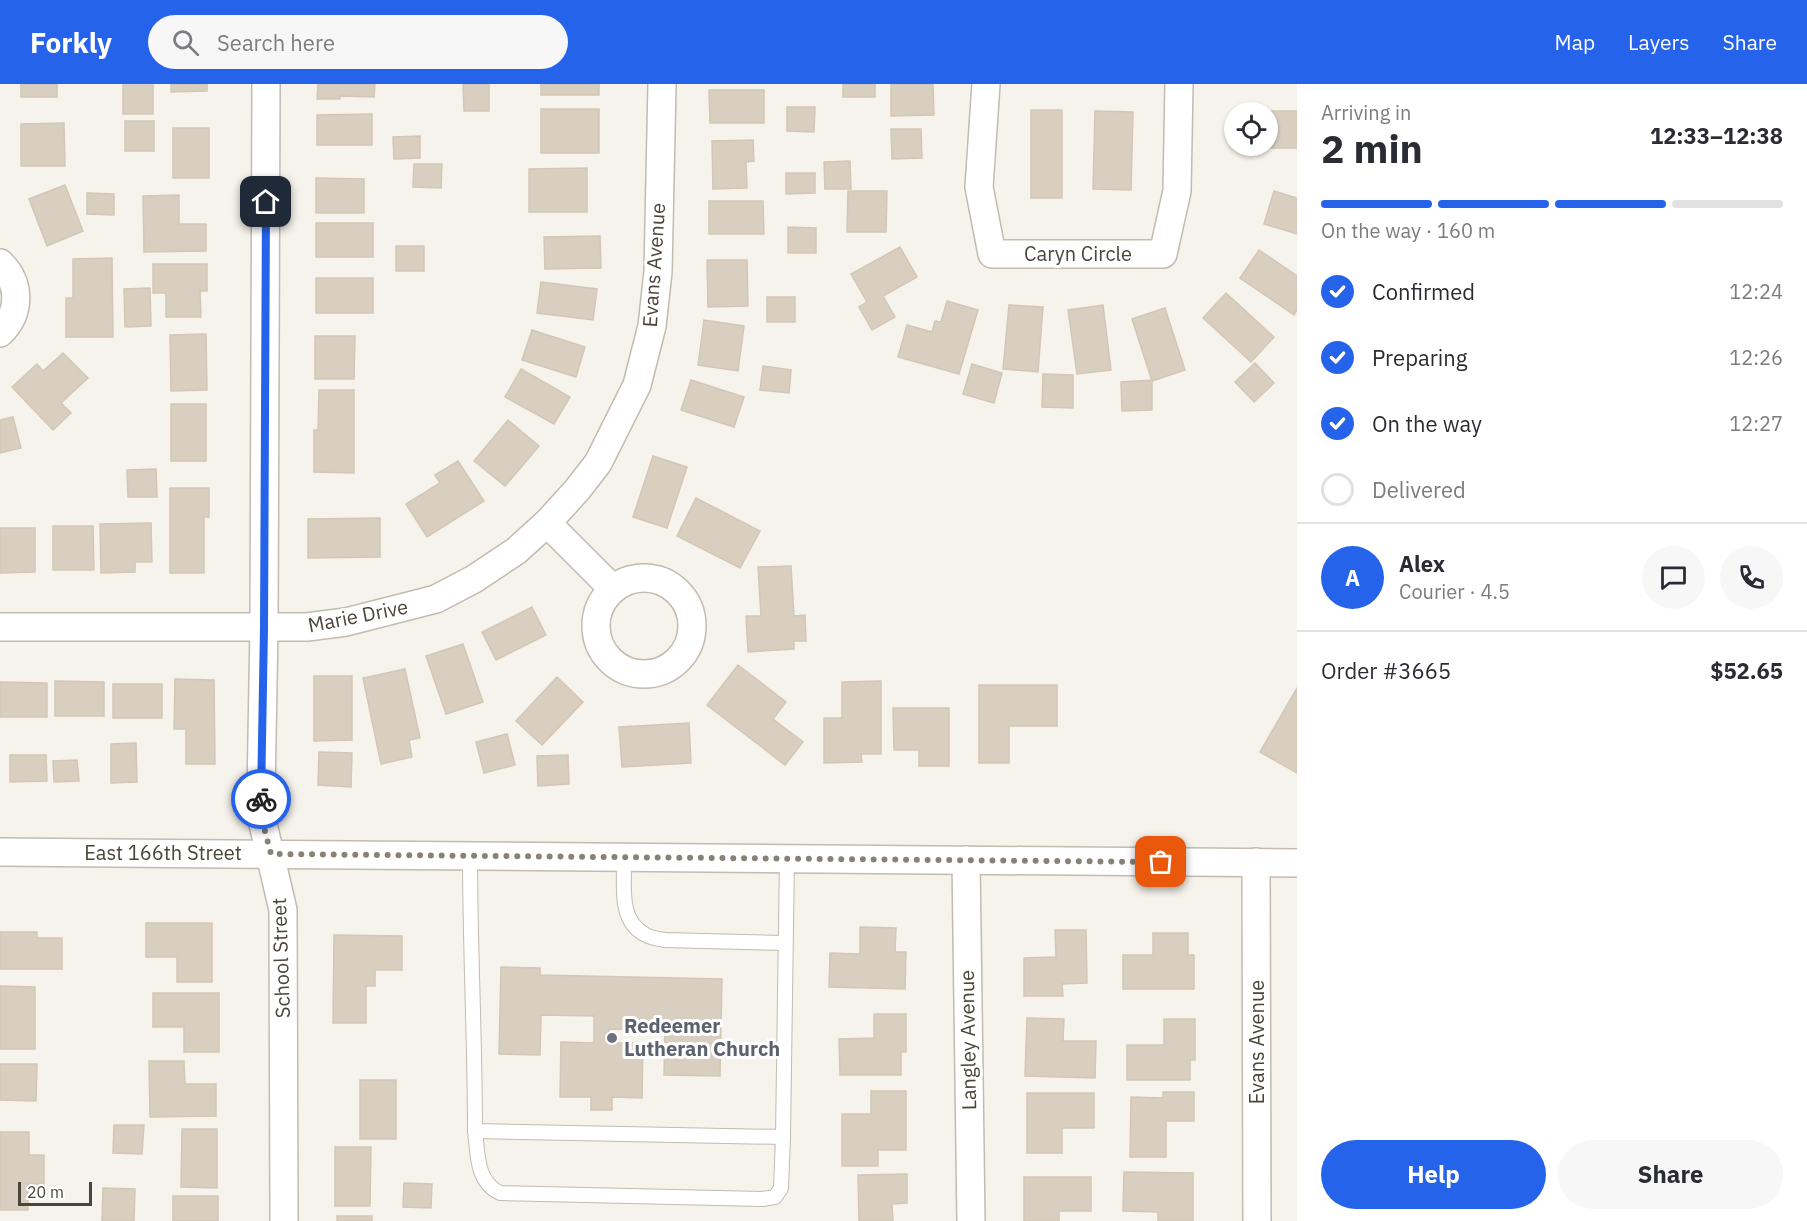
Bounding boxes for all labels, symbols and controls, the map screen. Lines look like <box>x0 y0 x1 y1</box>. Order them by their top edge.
search box <box>148 15 568 69</box>
text: Forkly <box>30 24 112 61</box>
icon: search <box>169 26 202 59</box>
text: Search here <box>217 28 335 57</box>
text: Map <box>1555 28 1595 56</box>
text: Layers <box>1628 28 1690 56</box>
text: Share <box>1723 28 1777 56</box>
text: Arriving in <box>1321 99 1411 126</box>
map controls <box>1224 102 1278 156</box>
button: locate <box>1224 102 1278 156</box>
text: 12:33–12:38 <box>1650 121 1783 150</box>
text: 2 min <box>1321 123 1423 174</box>
pin <box>240 176 291 227</box>
icon: home <box>249 185 282 218</box>
street label: Evans Avenue <box>636 202 671 328</box>
text: On the way · 160 m <box>1321 217 1495 244</box>
street label: Caryn Circle <box>1024 240 1132 267</box>
icon: check <box>1321 275 1354 308</box>
text: Confirmed <box>1372 277 1475 306</box>
text: 12:24 <box>1729 278 1783 305</box>
icon: check <box>1321 341 1354 374</box>
text: Preparing <box>1372 343 1467 372</box>
text: 12:26 <box>1729 344 1783 371</box>
icon: check <box>1321 407 1354 440</box>
text: On the way <box>1372 409 1482 438</box>
text: 12:27 <box>1729 410 1783 437</box>
text: Delivered <box>1372 475 1466 504</box>
button: chat <box>1642 546 1705 609</box>
button: phone <box>1720 546 1783 609</box>
text: Alex <box>1399 549 1445 578</box>
text: A <box>1345 563 1360 592</box>
text: Courier · 4.5 <box>1399 578 1510 605</box>
street label: Marie Drive <box>306 593 410 638</box>
text: Order #3665 <box>1321 656 1451 685</box>
text: $52.65 <box>1710 656 1783 685</box>
courier <box>231 769 291 829</box>
icon: bike <box>245 783 278 816</box>
pin <box>1135 836 1186 887</box>
street label: East 166th Street <box>84 839 242 866</box>
icon: bag <box>1144 845 1177 878</box>
street label: School Street <box>265 897 296 1019</box>
street label: Langley Avenue <box>953 970 982 1110</box>
street label: Evans Avenue <box>1243 980 1270 1104</box>
place label: Redeemer Lutheran Church <box>624 1012 780 1062</box>
marker: Redeemer Lutheran Church <box>605 1031 619 1045</box>
button: Help <box>1321 1140 1546 1209</box>
button: Share <box>1558 1140 1783 1209</box>
scale bar <box>18 1179 92 1206</box>
text: 20 m <box>27 1182 64 1202</box>

